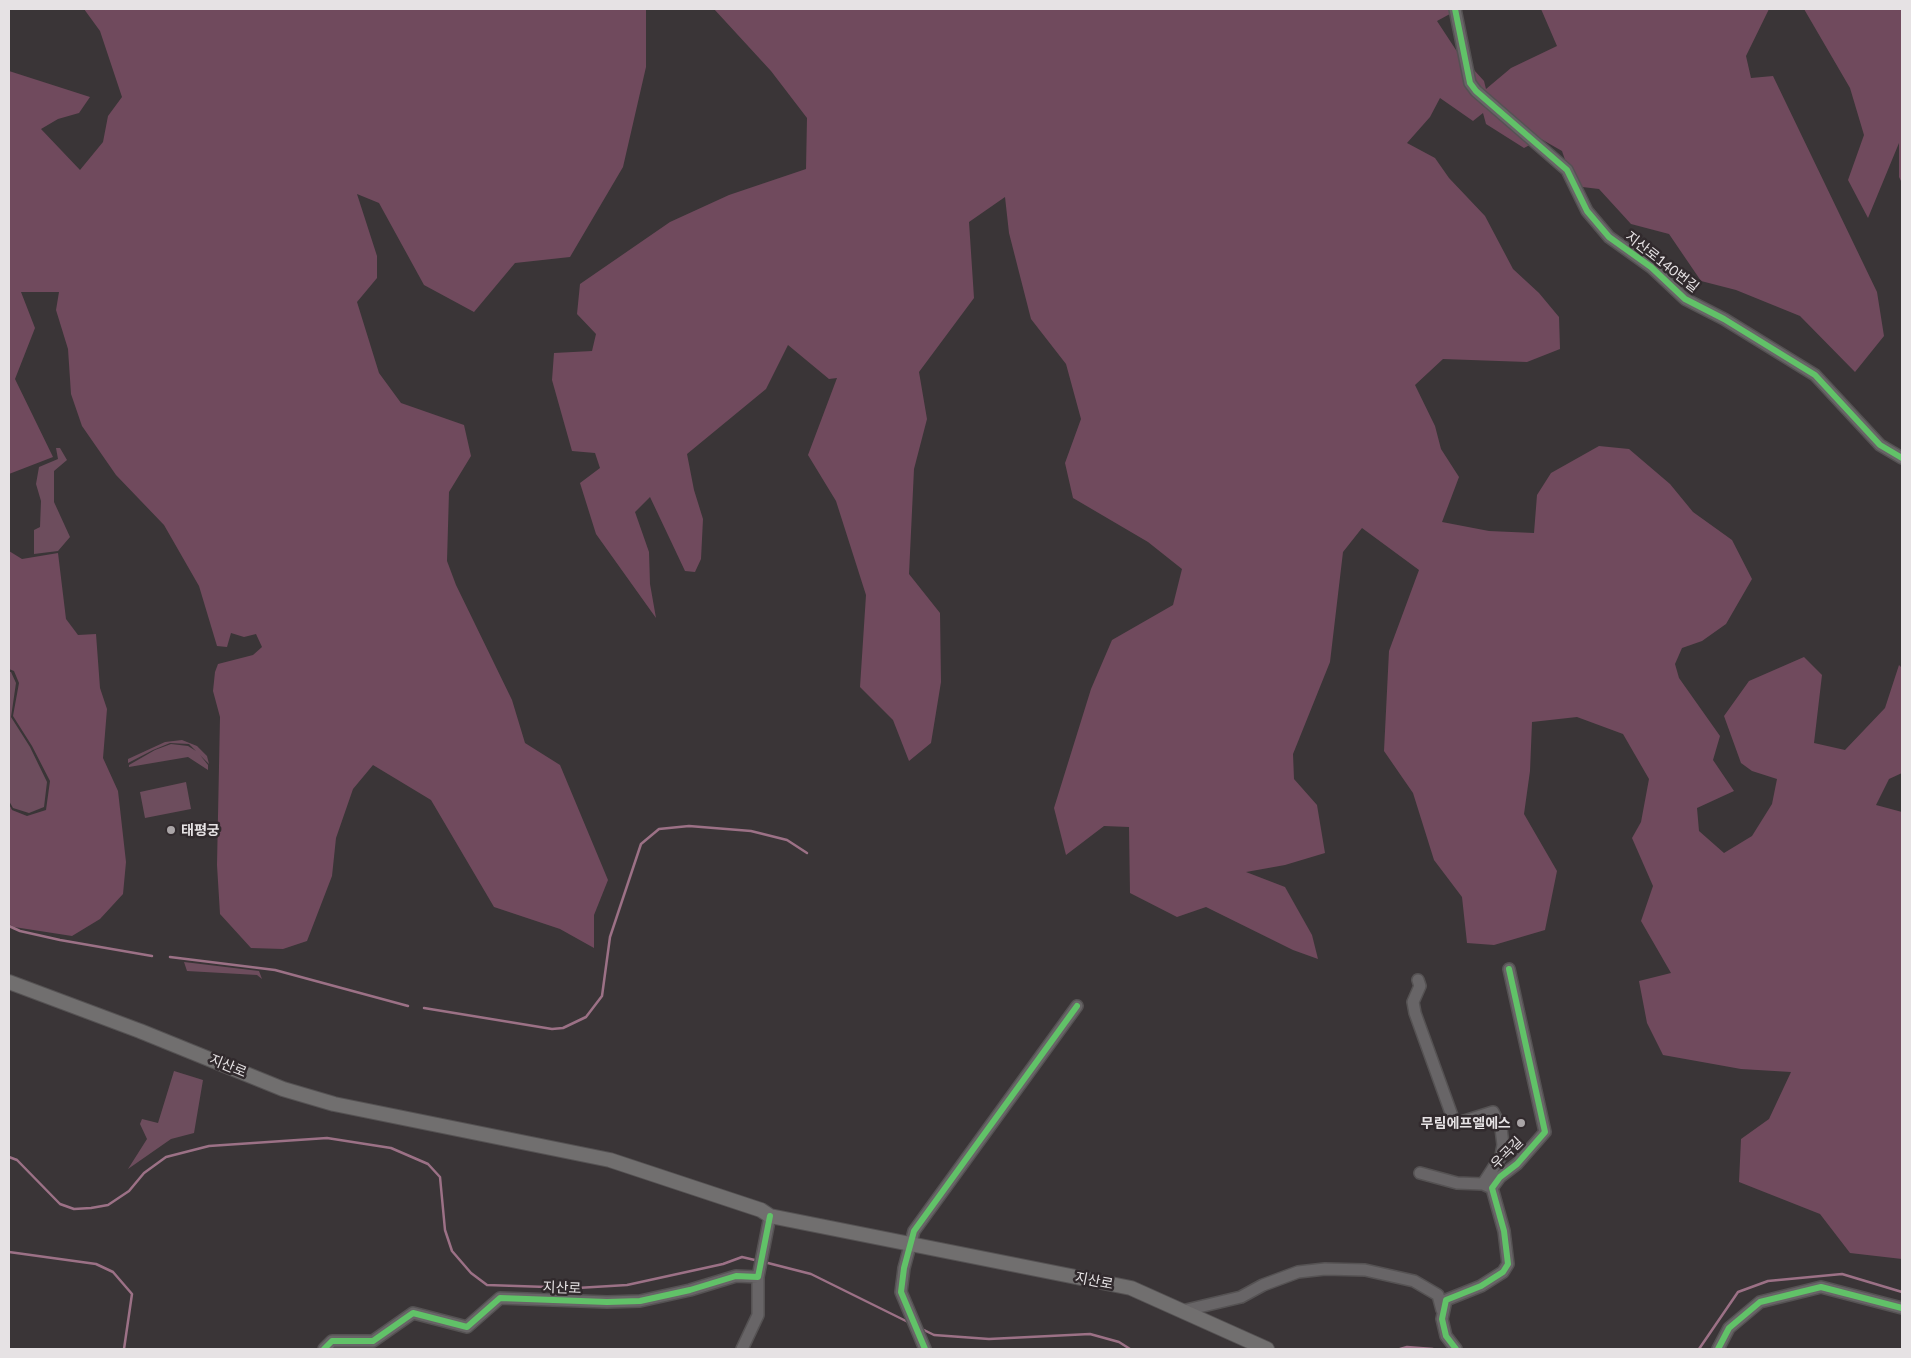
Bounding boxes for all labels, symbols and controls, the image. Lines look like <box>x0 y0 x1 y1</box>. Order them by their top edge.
street label: 지산로140번길 <box>1622 228 1702 296</box>
place label: 태평궁 <box>181 822 220 838</box>
marker: 태평궁 <box>165 824 177 836</box>
street label: 지산로 <box>207 1051 249 1081</box>
place label: 무림에프엘에스 <box>1421 1115 1511 1131</box>
marker: 무림에프엘에스 <box>1515 1117 1527 1129</box>
street label: 우곡길 <box>1487 1133 1527 1173</box>
street label: 지산로 <box>1073 1269 1115 1293</box>
street label: 지산로 <box>542 1279 582 1297</box>

